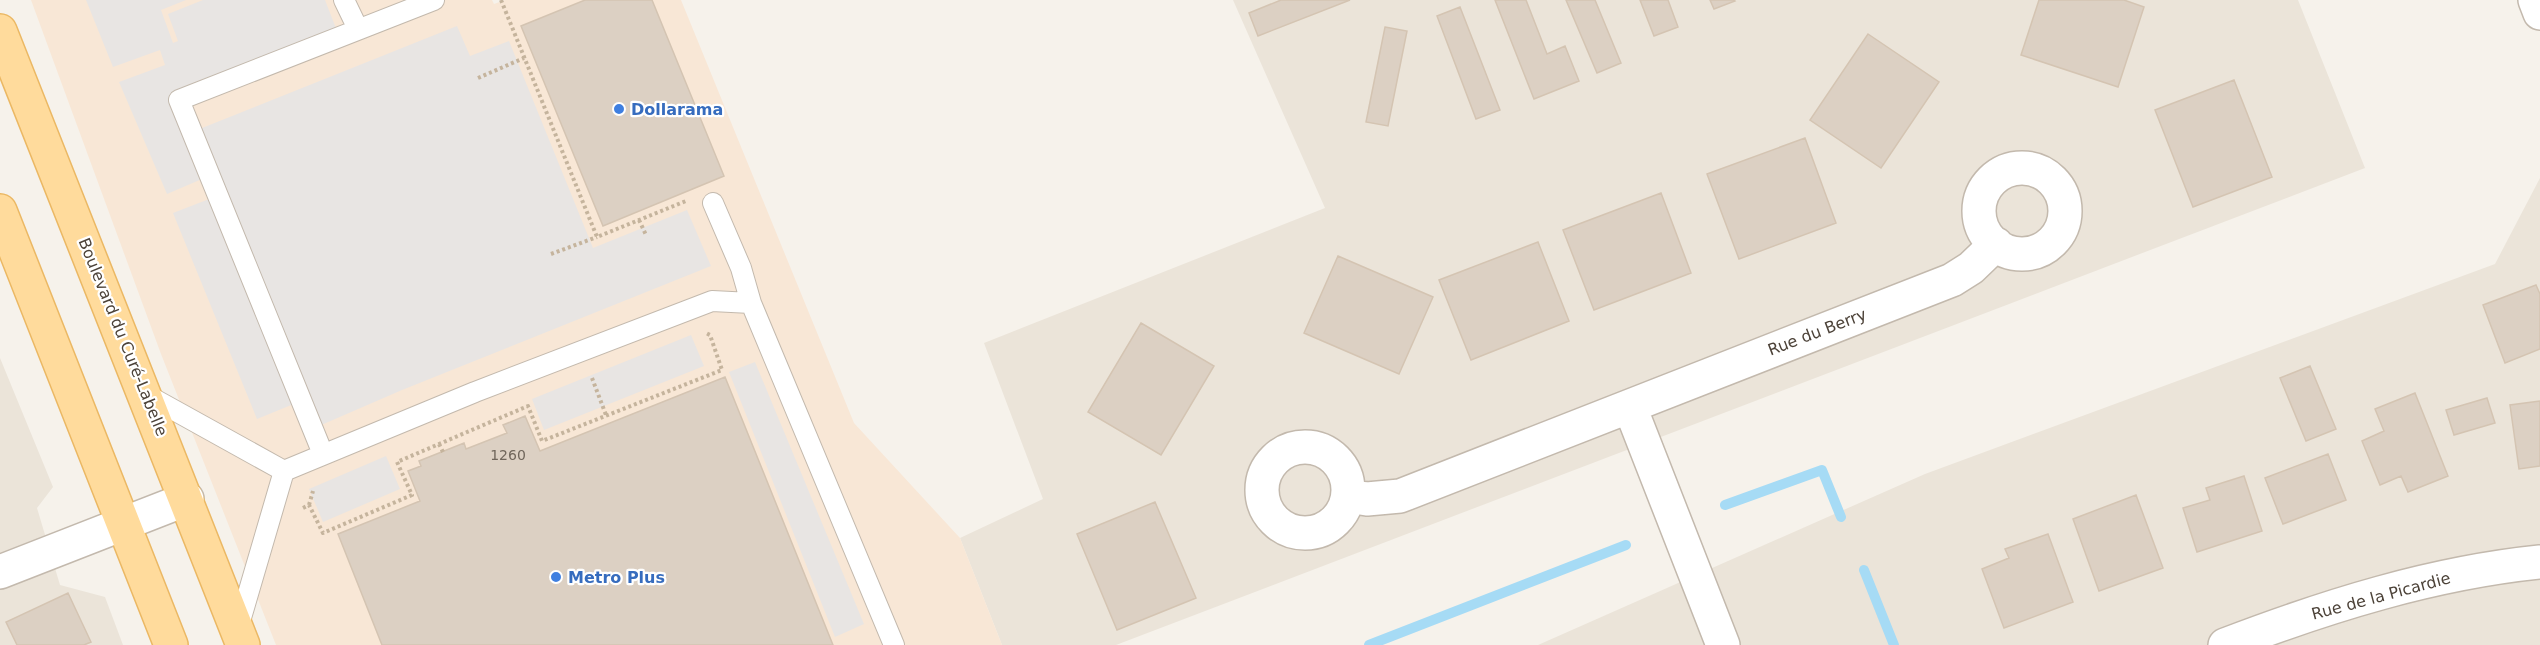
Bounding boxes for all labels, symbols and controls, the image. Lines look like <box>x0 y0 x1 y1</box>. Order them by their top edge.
place label: Dollarama <box>631 100 723 119</box>
marker: Dollarama <box>612 102 626 116</box>
street label: Boulevard du Curé-Labelle <box>74 235 172 439</box>
street label: Rue du Berry <box>1765 304 1869 360</box>
house number: 1260 <box>490 447 526 463</box>
place label: Metro Plus <box>568 568 665 587</box>
street label: Rue de la Picardie <box>2309 568 2453 624</box>
marker: Metro Plus <box>549 570 563 584</box>

